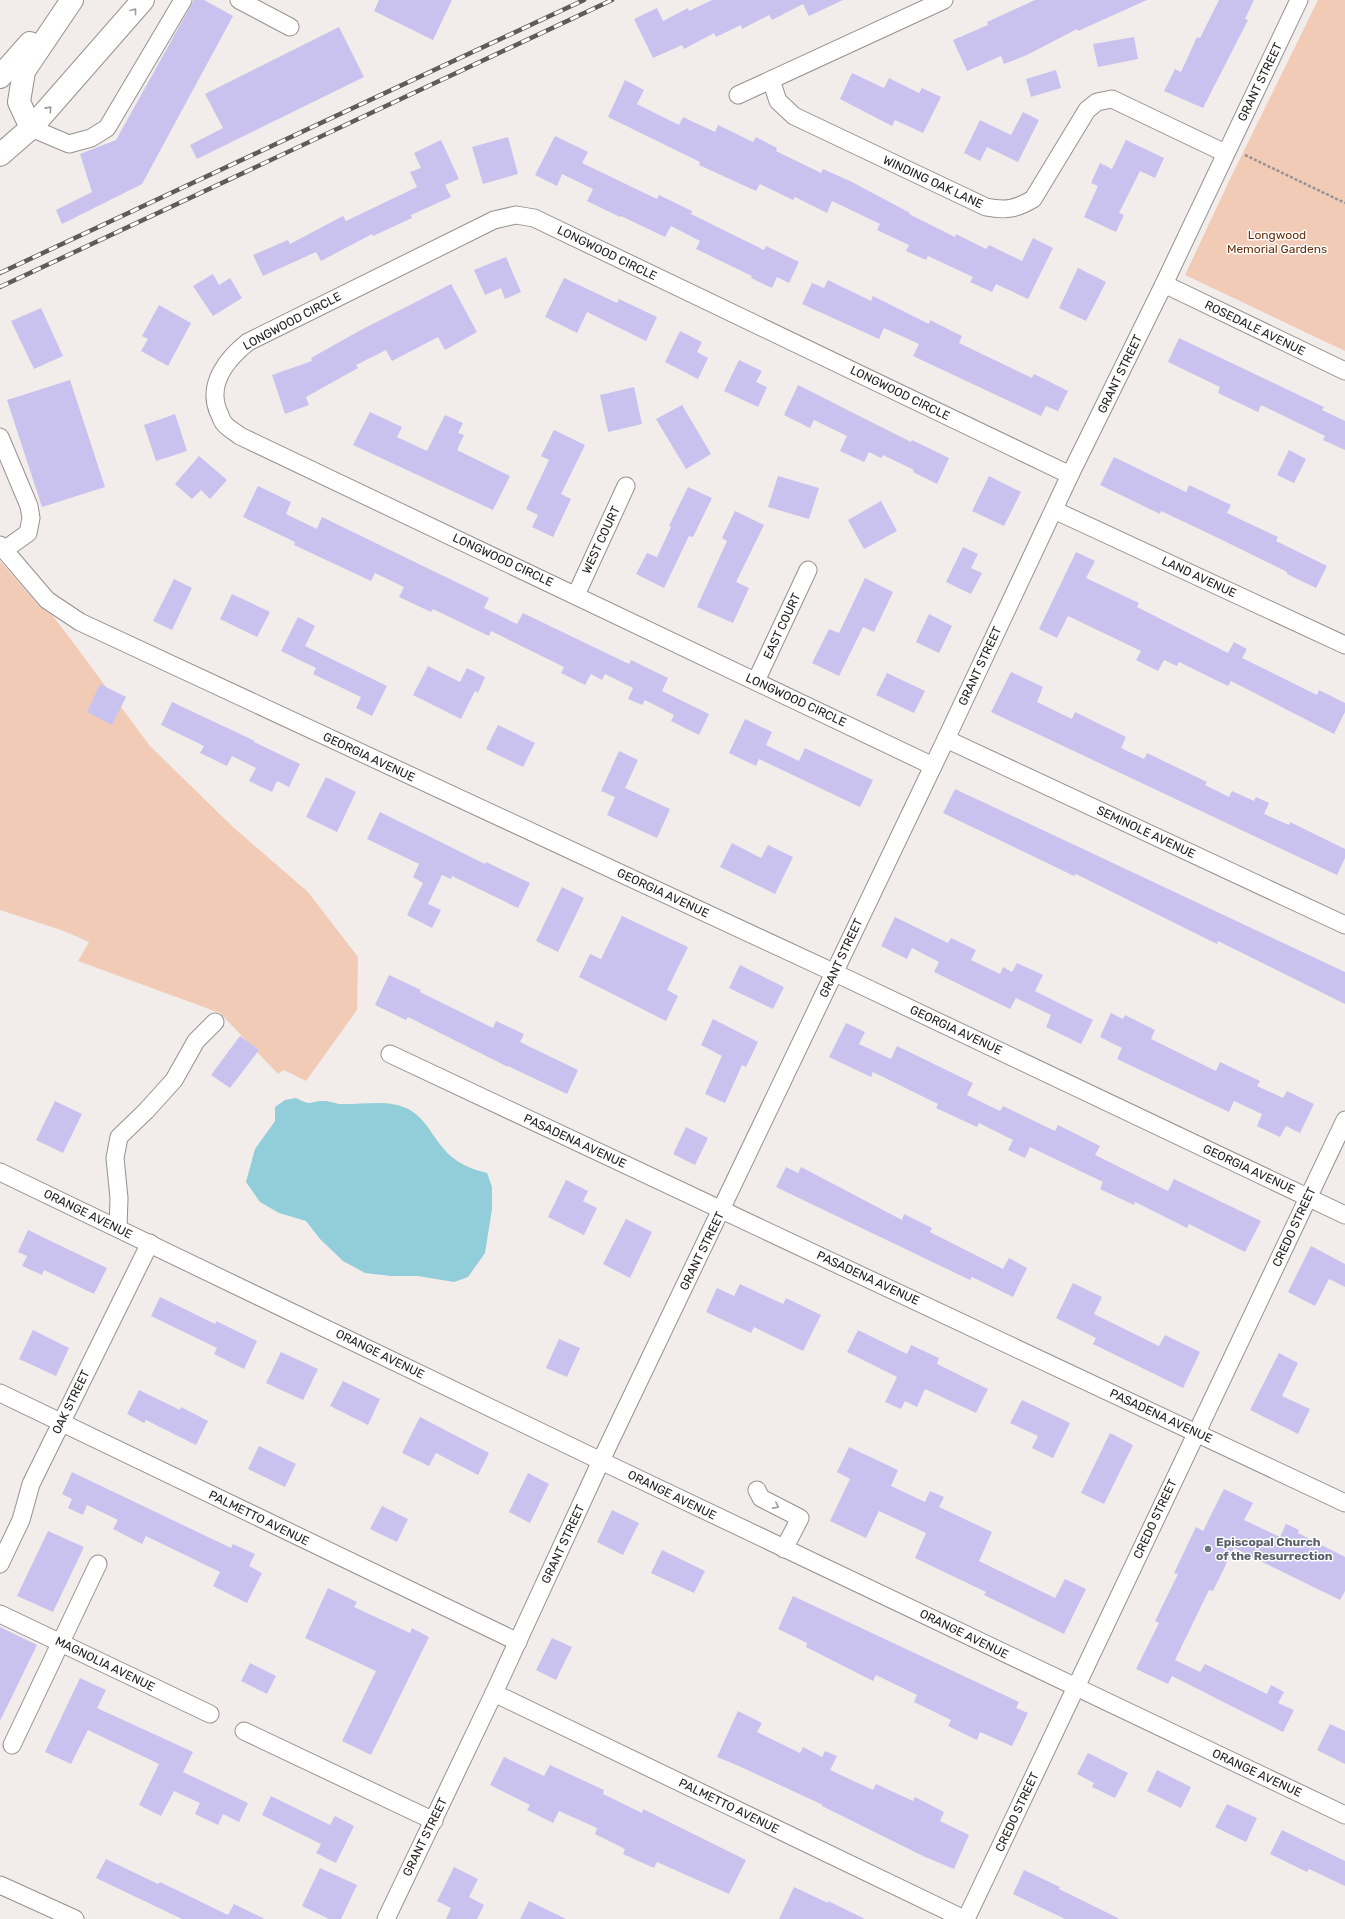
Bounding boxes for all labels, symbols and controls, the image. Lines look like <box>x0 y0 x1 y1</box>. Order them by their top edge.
one-way arrow <box>130 9 137 16</box>
street label: GRANT STREET <box>1235 40 1285 124</box>
one-way arrow <box>44 106 51 114</box>
street label: WINDING OAK LANE <box>881 153 985 211</box>
street label: LONGWOOD CIRCLE <box>555 223 659 283</box>
park label: Longwood Memorial Gardens <box>1227 228 1327 256</box>
street label: LONGWOOD CIRCLE <box>240 289 344 353</box>
street label: ROSEDALE AVENUE <box>1202 298 1308 358</box>
street label: GRANT STREET <box>1095 332 1145 416</box>
street label: LONGWOOD CIRCLE <box>848 363 952 423</box>
street label: WEST COURT <box>579 504 623 576</box>
street label: LONGWOOD CIRCLE <box>451 531 555 589</box>
street label: LAND AVENUE <box>1159 554 1239 600</box>
street label: EAST COURT <box>761 591 803 661</box>
street label: GRANT STREET <box>956 624 1004 708</box>
street label: LONGWOOD CIRCLE <box>744 671 848 729</box>
street label: GEORGIA AVENUE <box>321 730 417 784</box>
street label: SEMINOLE AVENUE <box>1094 803 1198 861</box>
street label: GEORGIA AVENUE <box>615 866 711 920</box>
street label: GRANT STREET <box>817 916 865 1000</box>
street label: GEORGIA AVENUE <box>908 1003 1004 1057</box>
street label: PASADENA AVENUE <box>522 1111 628 1171</box>
street label: GEORGIA AVENUE <box>1201 1142 1297 1196</box>
street label: CREDO STREET <box>1269 1185 1319 1269</box>
street label: ORANGE AVENUE <box>41 1186 135 1242</box>
street label: GRANT STREET <box>677 1209 727 1293</box>
street label: PASADENA AVENUE <box>815 1248 921 1308</box>
street label: ORANGE AVENUE <box>333 1326 427 1382</box>
street label: OAK STREET <box>49 1368 93 1436</box>
street label: PASADENA AVENUE <box>1108 1386 1214 1446</box>
street label: ORANGE AVENUE <box>625 1467 719 1523</box>
street label: CREDO STREET <box>1130 1477 1180 1561</box>
street label: PALMETTO AVENUE <box>207 1488 311 1548</box>
one-way arrow <box>772 1501 779 1509</box>
street label: GRANT STREET <box>539 1502 587 1586</box>
place label: Episcopal Church of the Resurrection <box>1216 1535 1333 1563</box>
marker: Episcopal Church of the Resurrection <box>1203 1544 1213 1554</box>
street label: ORANGE AVENUE <box>917 1606 1011 1662</box>
street label: MAGNOLIA AVENUE <box>53 1634 157 1694</box>
street label: ORANGE AVENUE <box>1210 1746 1304 1800</box>
street label: CREDO STREET <box>992 1770 1042 1854</box>
street label: PALMETTO AVENUE <box>677 1776 781 1836</box>
street label: GRANT STREET <box>400 1795 450 1879</box>

